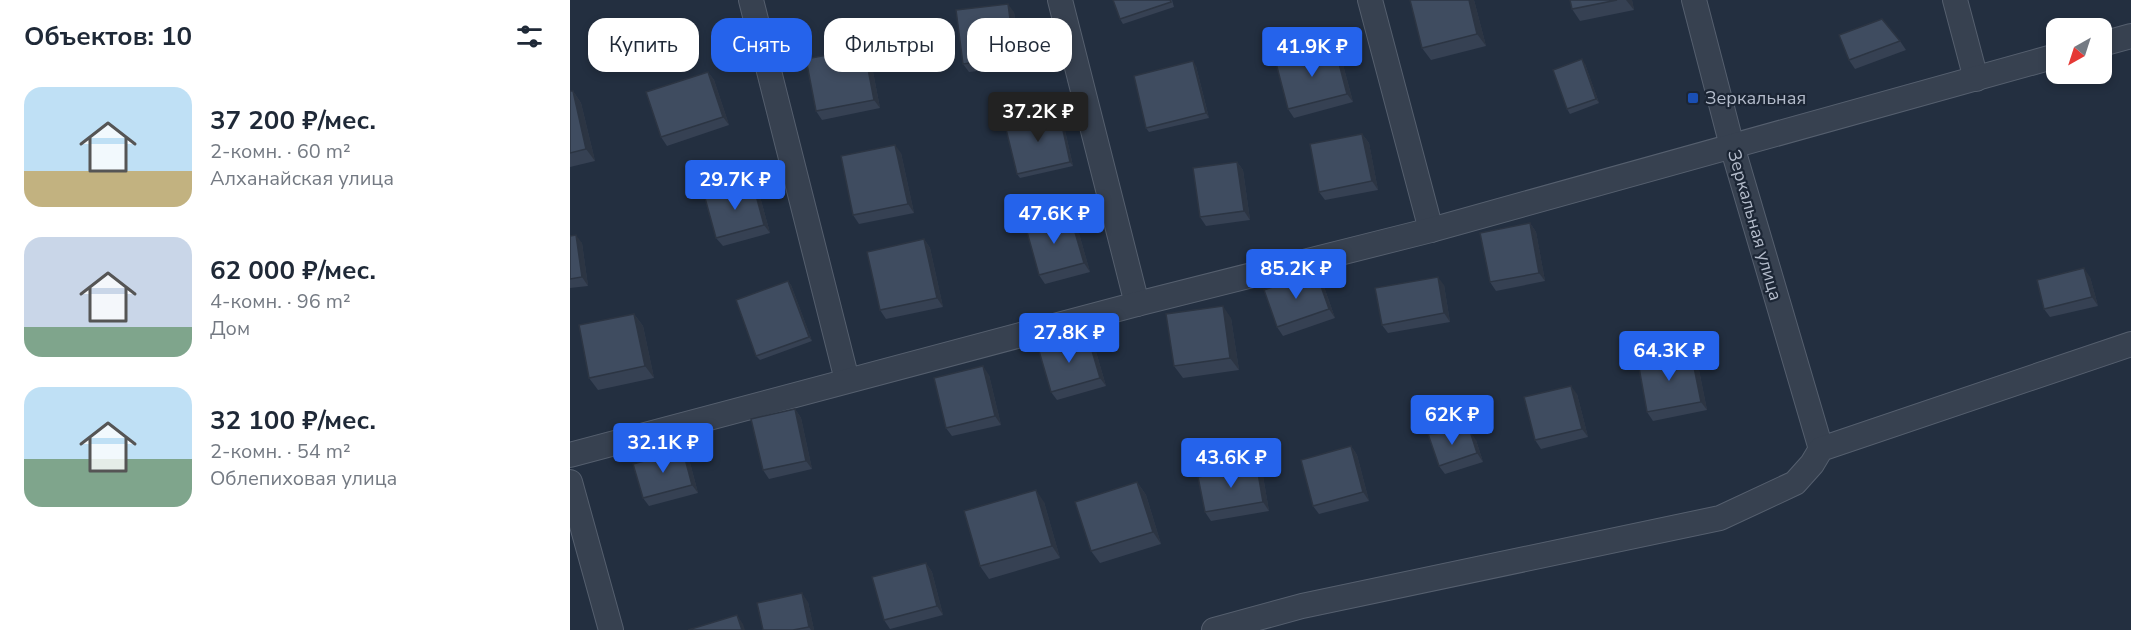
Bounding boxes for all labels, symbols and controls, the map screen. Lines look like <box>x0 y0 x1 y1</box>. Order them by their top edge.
chip: Купить <box>588 18 699 72</box>
chip: Снять <box>711 18 812 72</box>
chip: Фильтры <box>824 18 955 72</box>
chip: Новое <box>967 18 1072 72</box>
north arrow <box>2046 18 2112 84</box>
map controls <box>2046 18 2112 84</box>
text: Объектов: 10 <box>24 19 192 54</box>
icon: filters <box>513 20 546 53</box>
pin: 41.9K ₽ <box>1257 27 1367 78</box>
text: 41.9K ₽ <box>1276 33 1348 60</box>
place label: Зеркальная <box>1705 86 1806 110</box>
marker: Зеркальная <box>1686 91 1700 105</box>
pin: 37.2K ₽ <box>983 92 1093 143</box>
text: 37.2K ₽ <box>1002 98 1074 125</box>
text: 37 200 ₽/мес. <box>210 103 376 138</box>
icon: home <box>72 111 144 183</box>
text: 2-комн. · 60 m² <box>210 138 351 165</box>
street label: Зеркальная улица <box>1722 147 1788 303</box>
pin: 29.7K ₽ <box>680 160 790 211</box>
text: Алханайская улица <box>210 165 394 192</box>
text: 29.7K ₽ <box>699 166 771 193</box>
pin: 47.6K ₽ <box>999 194 1109 245</box>
text: 47.6K ₽ <box>1018 200 1090 227</box>
pin: 85.2K ₽ <box>1241 249 1351 300</box>
text: 62 000 ₽/мес. <box>210 253 376 288</box>
text: 85.2K ₽ <box>1260 255 1332 282</box>
icon: home <box>72 261 144 333</box>
text: 4-комн. · 96 m² <box>210 288 351 315</box>
pin: 27.8K ₽ <box>1014 313 1124 364</box>
text: Дом <box>210 315 250 342</box>
text: 27.8K ₽ <box>1033 319 1105 346</box>
pin: 64.3K ₽ <box>1614 331 1724 382</box>
text: 64.3K ₽ <box>1633 337 1705 364</box>
pin: 62K ₽ <box>1410 395 1494 446</box>
text: 62K ₽ <box>1425 401 1479 428</box>
text: 32 100 ₽/мес. <box>210 403 376 438</box>
icon: home <box>72 411 144 483</box>
pin: 32.1K ₽ <box>608 423 718 474</box>
text: 32.1K ₽ <box>627 429 699 456</box>
text: 2-комн. · 54 m² <box>210 438 351 465</box>
pin: 43.6K ₽ <box>1176 438 1286 489</box>
text: 43.6K ₽ <box>1195 444 1267 471</box>
text: Облепиховая улица <box>210 465 397 492</box>

